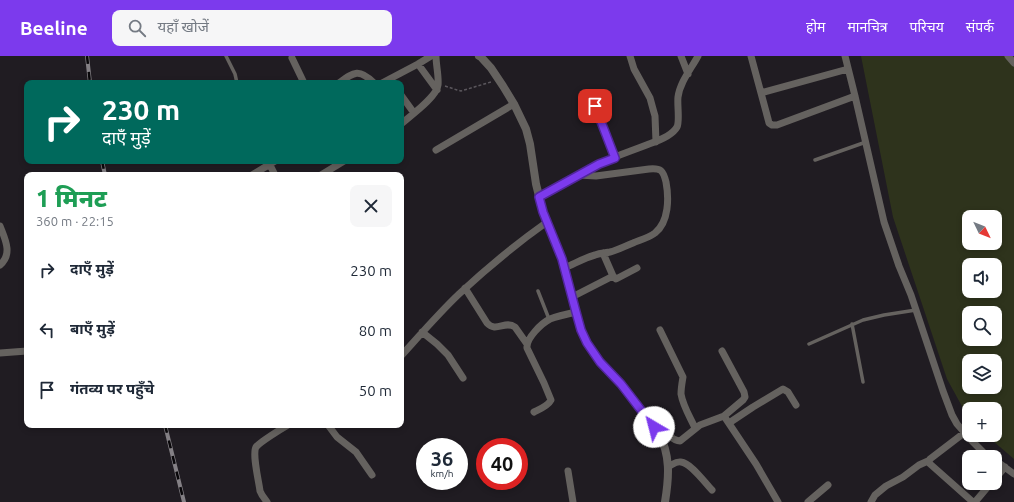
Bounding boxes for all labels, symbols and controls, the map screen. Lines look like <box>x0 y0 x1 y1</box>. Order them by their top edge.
search box <box>112 10 392 46</box>
text: Beeline <box>20 17 88 39</box>
icon: search <box>126 17 148 39</box>
text: यहाँ खोजें <box>158 18 209 35</box>
text: होम <box>806 19 825 35</box>
text: मानचित्र <box>847 19 888 35</box>
text: परिचय <box>910 19 944 35</box>
text: संपर्क <box>966 19 994 35</box>
pin <box>578 89 612 123</box>
text: 230 m <box>102 94 180 125</box>
icon: arrive <box>584 95 606 117</box>
icon: right <box>36 96 88 148</box>
text: दाएँ मुड़ें <box>102 127 151 147</box>
text: 1 मिनट <box>36 185 107 212</box>
button: close <box>350 185 392 227</box>
north arrow <box>962 210 1002 250</box>
map controls <box>962 210 1002 490</box>
text: 360 m · 22:15 <box>36 214 114 228</box>
button: sound <box>962 258 1002 298</box>
icon: right <box>36 259 58 281</box>
text: दाएँ मुड़ें <box>70 260 114 277</box>
text: 230 m <box>350 262 392 279</box>
button: search <box>962 306 1002 346</box>
icon: left <box>36 319 58 341</box>
text: बाएँ मुड़ें <box>70 320 115 337</box>
text: 80 m <box>359 322 392 339</box>
button: layers <box>962 354 1002 394</box>
icon: arrive <box>36 379 58 401</box>
text: गंतव्य पर पहुँचे <box>70 380 154 397</box>
text: 50 m <box>359 382 392 399</box>
button: + <box>962 402 1002 442</box>
position arrow <box>633 406 675 448</box>
speed limit sign: 40 <box>476 438 528 490</box>
text: 36 <box>431 447 453 470</box>
button: − <box>962 450 1002 490</box>
text: km/h <box>430 468 454 479</box>

